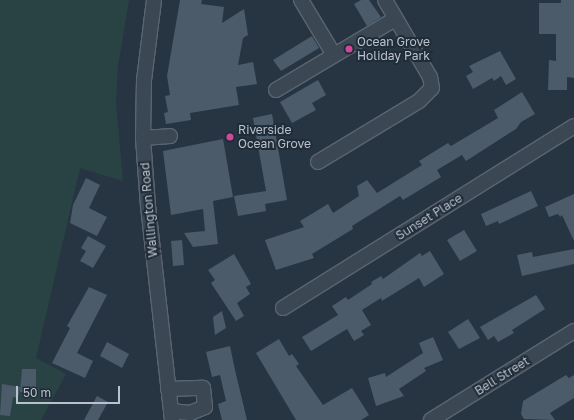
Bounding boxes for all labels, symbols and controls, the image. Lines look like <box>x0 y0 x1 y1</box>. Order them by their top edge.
place label: Ocean Grove Holiday Park <box>357 35 430 63</box>
marker: Ocean Grove Holiday Park <box>344 44 354 54</box>
place label: Riverside Ocean Grove <box>238 123 311 151</box>
marker: Riverside Ocean Grove <box>225 132 235 142</box>
street label: Wallington Road <box>138 162 160 258</box>
street label: Sunset Place <box>393 191 465 243</box>
street label: Bell Street <box>472 354 532 398</box>
scale bar <box>18 378 122 404</box>
text: 50 m <box>23 385 51 400</box>

